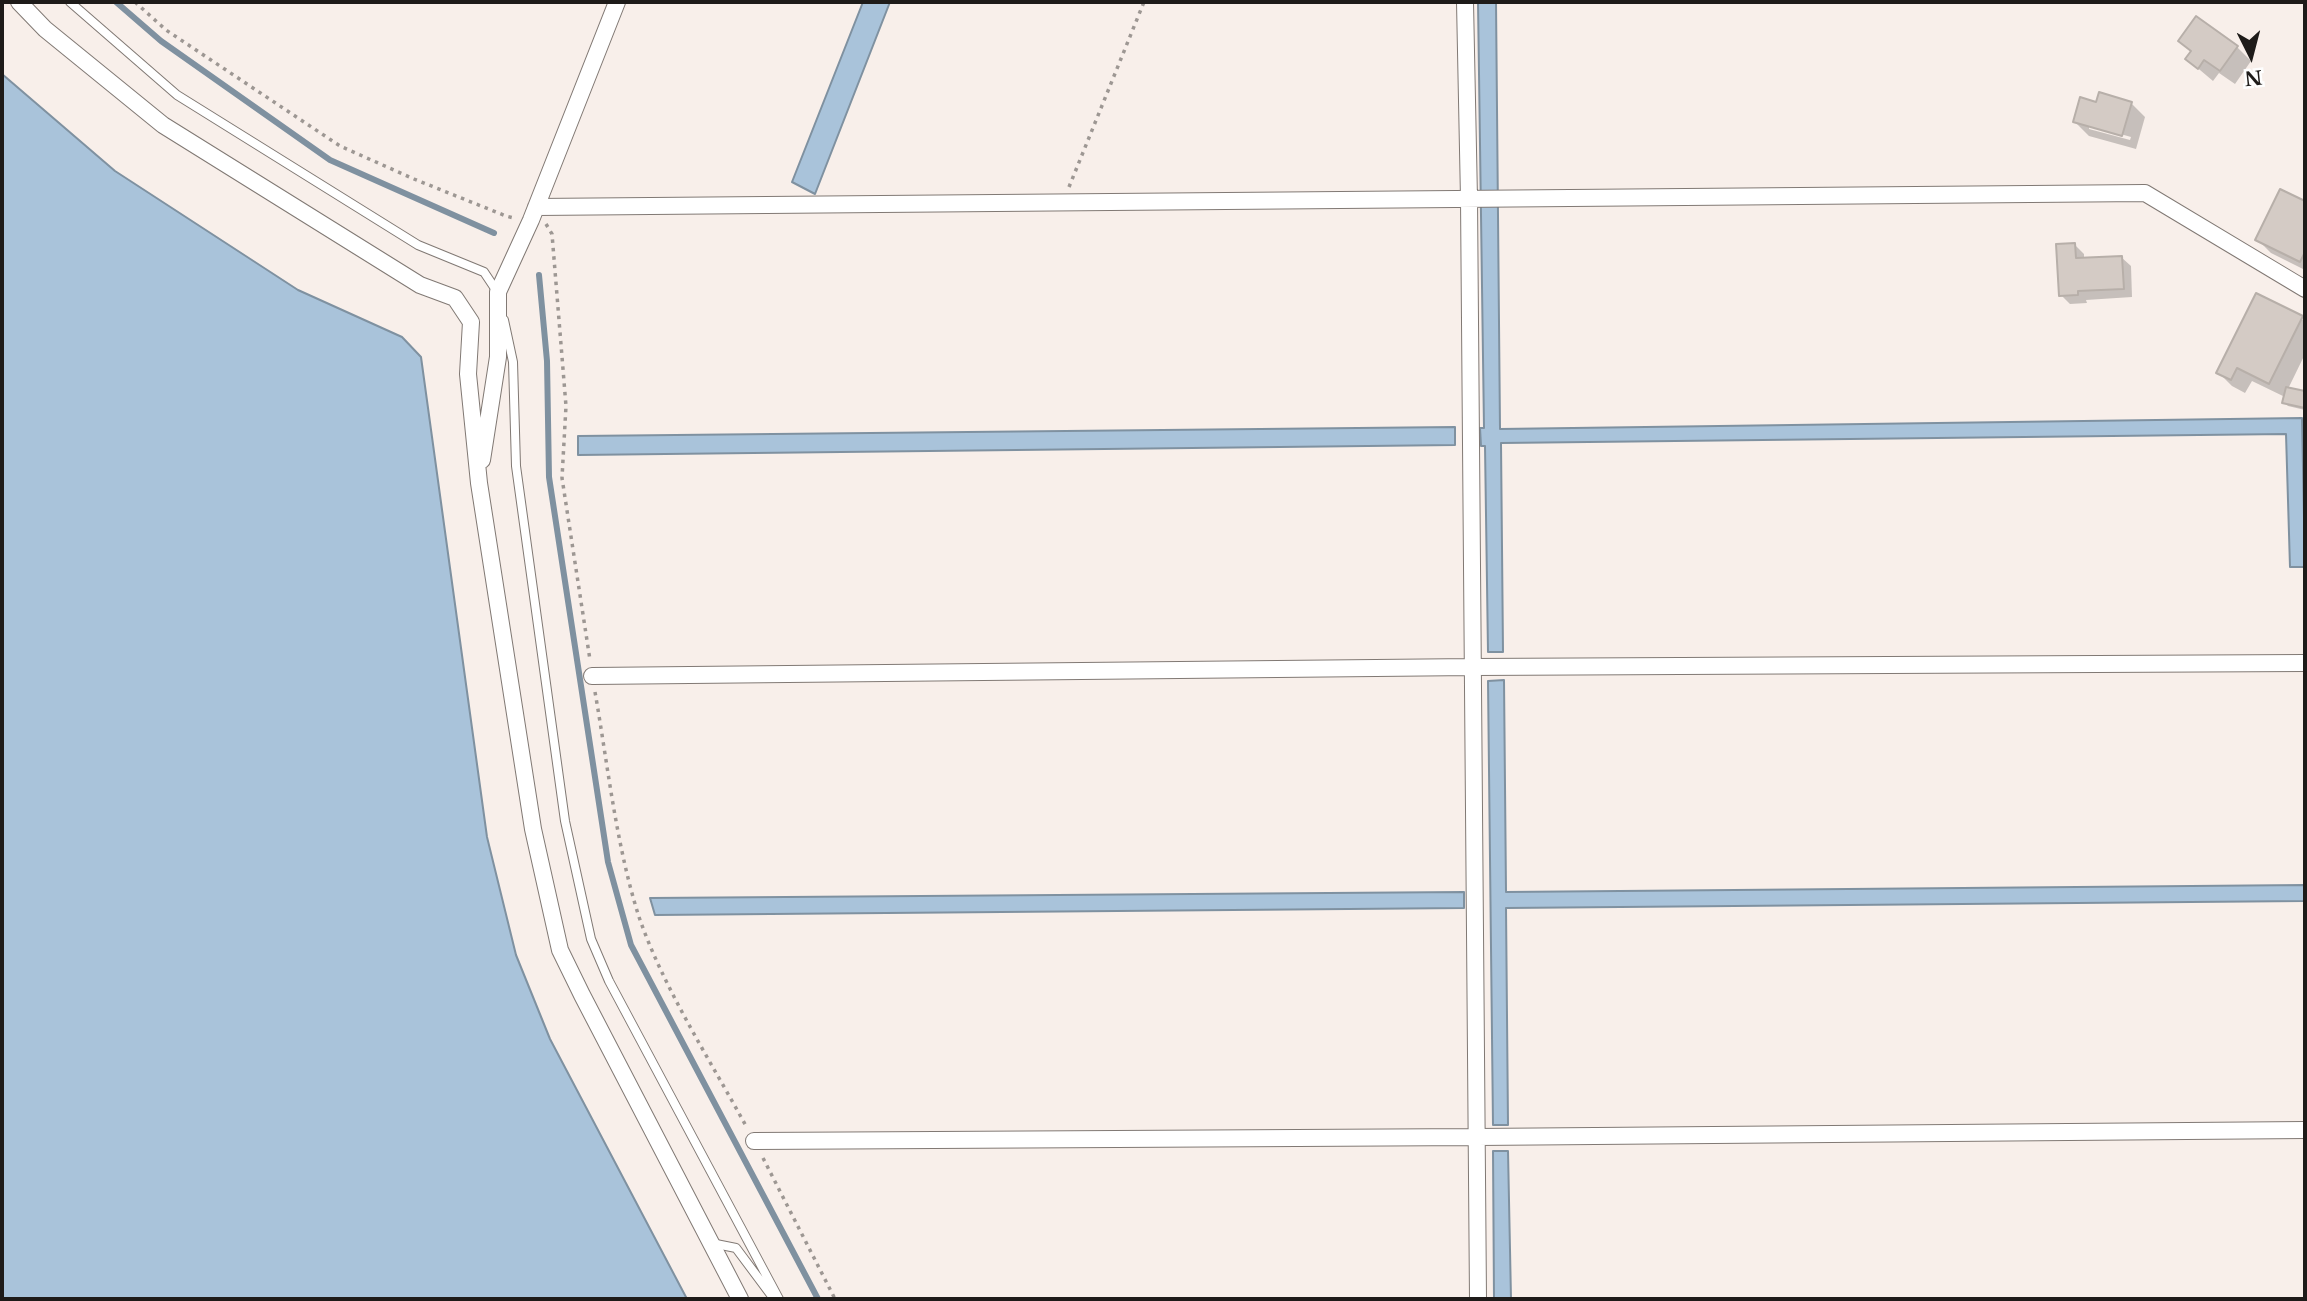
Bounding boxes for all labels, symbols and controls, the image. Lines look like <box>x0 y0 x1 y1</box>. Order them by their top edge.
north arrow <box>2216 21 2286 91</box>
text: N <box>2243 65 2263 90</box>

